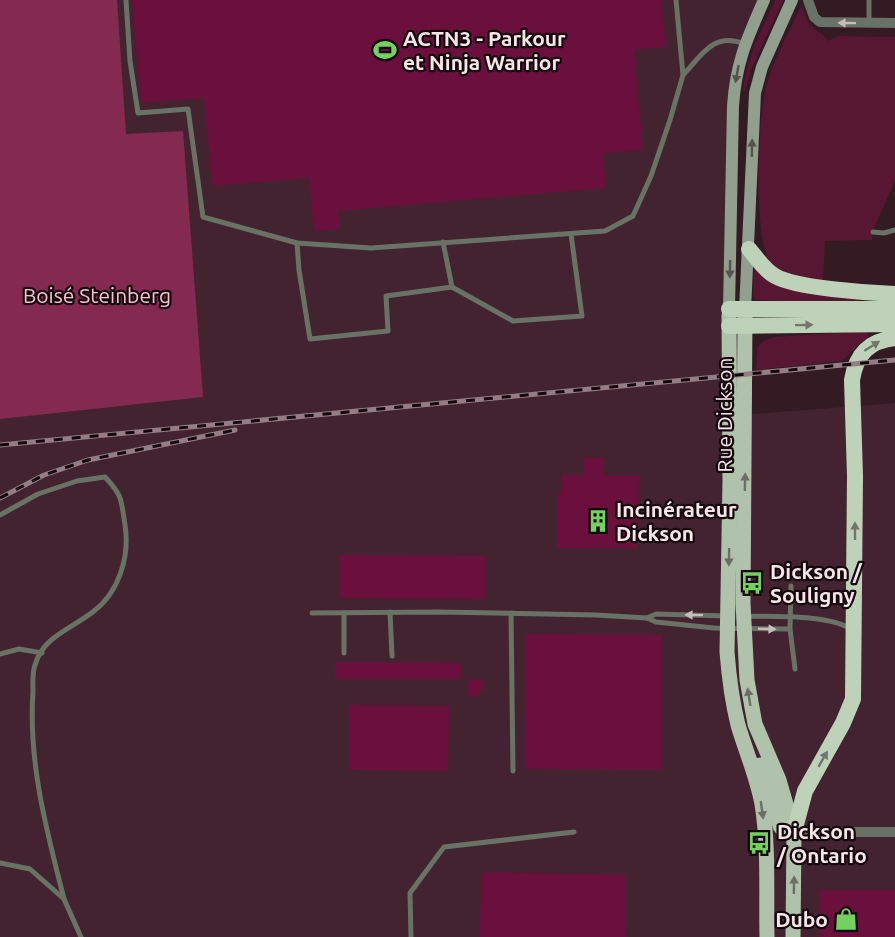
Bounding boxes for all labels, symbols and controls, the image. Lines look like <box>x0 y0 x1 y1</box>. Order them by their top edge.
one-way arrow <box>837 18 856 28</box>
place label: ACTN3 - Parkour et Ninja Warrior <box>403 26 566 74</box>
sports icon: ACTN3 - Parkour et Ninja Warrior <box>372 37 398 63</box>
one-way arrow <box>732 65 741 84</box>
one-way arrow <box>747 139 756 158</box>
one-way arrow <box>725 259 735 278</box>
park label: Boisé Steinberg <box>23 283 171 307</box>
one-way arrow <box>794 320 813 330</box>
one-way arrow <box>863 340 880 351</box>
street label: Rue Dickson <box>712 357 736 473</box>
one-way arrow <box>740 472 750 491</box>
place label: Incinérateur Dickson <box>616 497 737 545</box>
building icon: Incinérateur Dickson <box>585 508 611 534</box>
one-way arrow <box>850 521 860 540</box>
one-way arrow <box>724 547 734 566</box>
place label: Dickson / Souligny <box>770 559 863 607</box>
bus stop icon: Dickson / Souligny <box>739 570 765 596</box>
one-way arrow <box>685 610 704 620</box>
one-way arrow <box>758 624 777 633</box>
one-way arrow <box>745 688 754 707</box>
one-way arrow <box>818 750 828 767</box>
one-way arrow <box>757 801 767 820</box>
place label: Dickson / Ontario <box>776 819 867 867</box>
bus stop icon: Dickson / Ontario <box>746 830 772 856</box>
one-way arrow <box>789 875 799 894</box>
shop icon: Dubo <box>833 906 859 932</box>
place label: Dubo <box>775 907 828 931</box>

